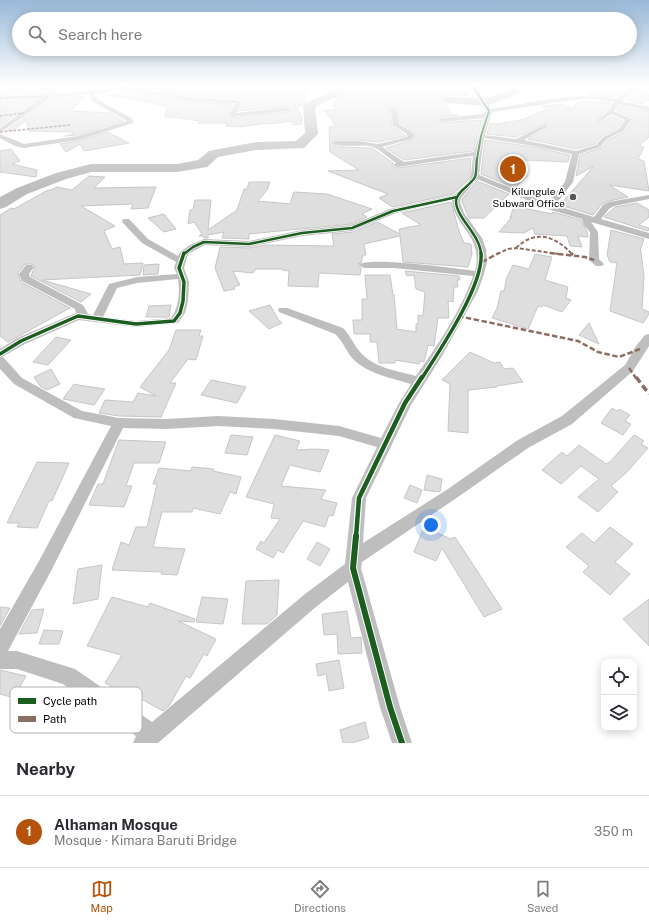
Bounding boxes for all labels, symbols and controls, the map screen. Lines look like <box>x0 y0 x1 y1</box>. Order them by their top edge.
search box <box>12 12 637 56</box>
icon: search <box>26 23 48 45</box>
text: Search here <box>58 26 142 43</box>
pin: 1 <box>500 154 526 184</box>
place label: Kilungule A Subward Office <box>493 185 565 209</box>
marker: Kilungule A Subward Office <box>568 192 578 202</box>
your location <box>421 515 441 535</box>
map controls <box>601 659 637 731</box>
button: locate <box>601 659 637 695</box>
legend <box>10 687 142 733</box>
text: Cycle path <box>43 695 97 707</box>
button: layers <box>601 695 637 731</box>
text: Path <box>43 713 66 725</box>
text: Nearby <box>16 759 75 779</box>
text: Alhaman Mosque <box>54 816 178 833</box>
text: 1 <box>26 824 32 839</box>
text: 350 m <box>594 824 633 839</box>
text: Mosque · Kimara Baruti Bridge <box>54 833 237 848</box>
tab: Map <box>91 878 113 914</box>
tab: Directions <box>294 878 346 914</box>
tab: Saved <box>527 878 558 914</box>

